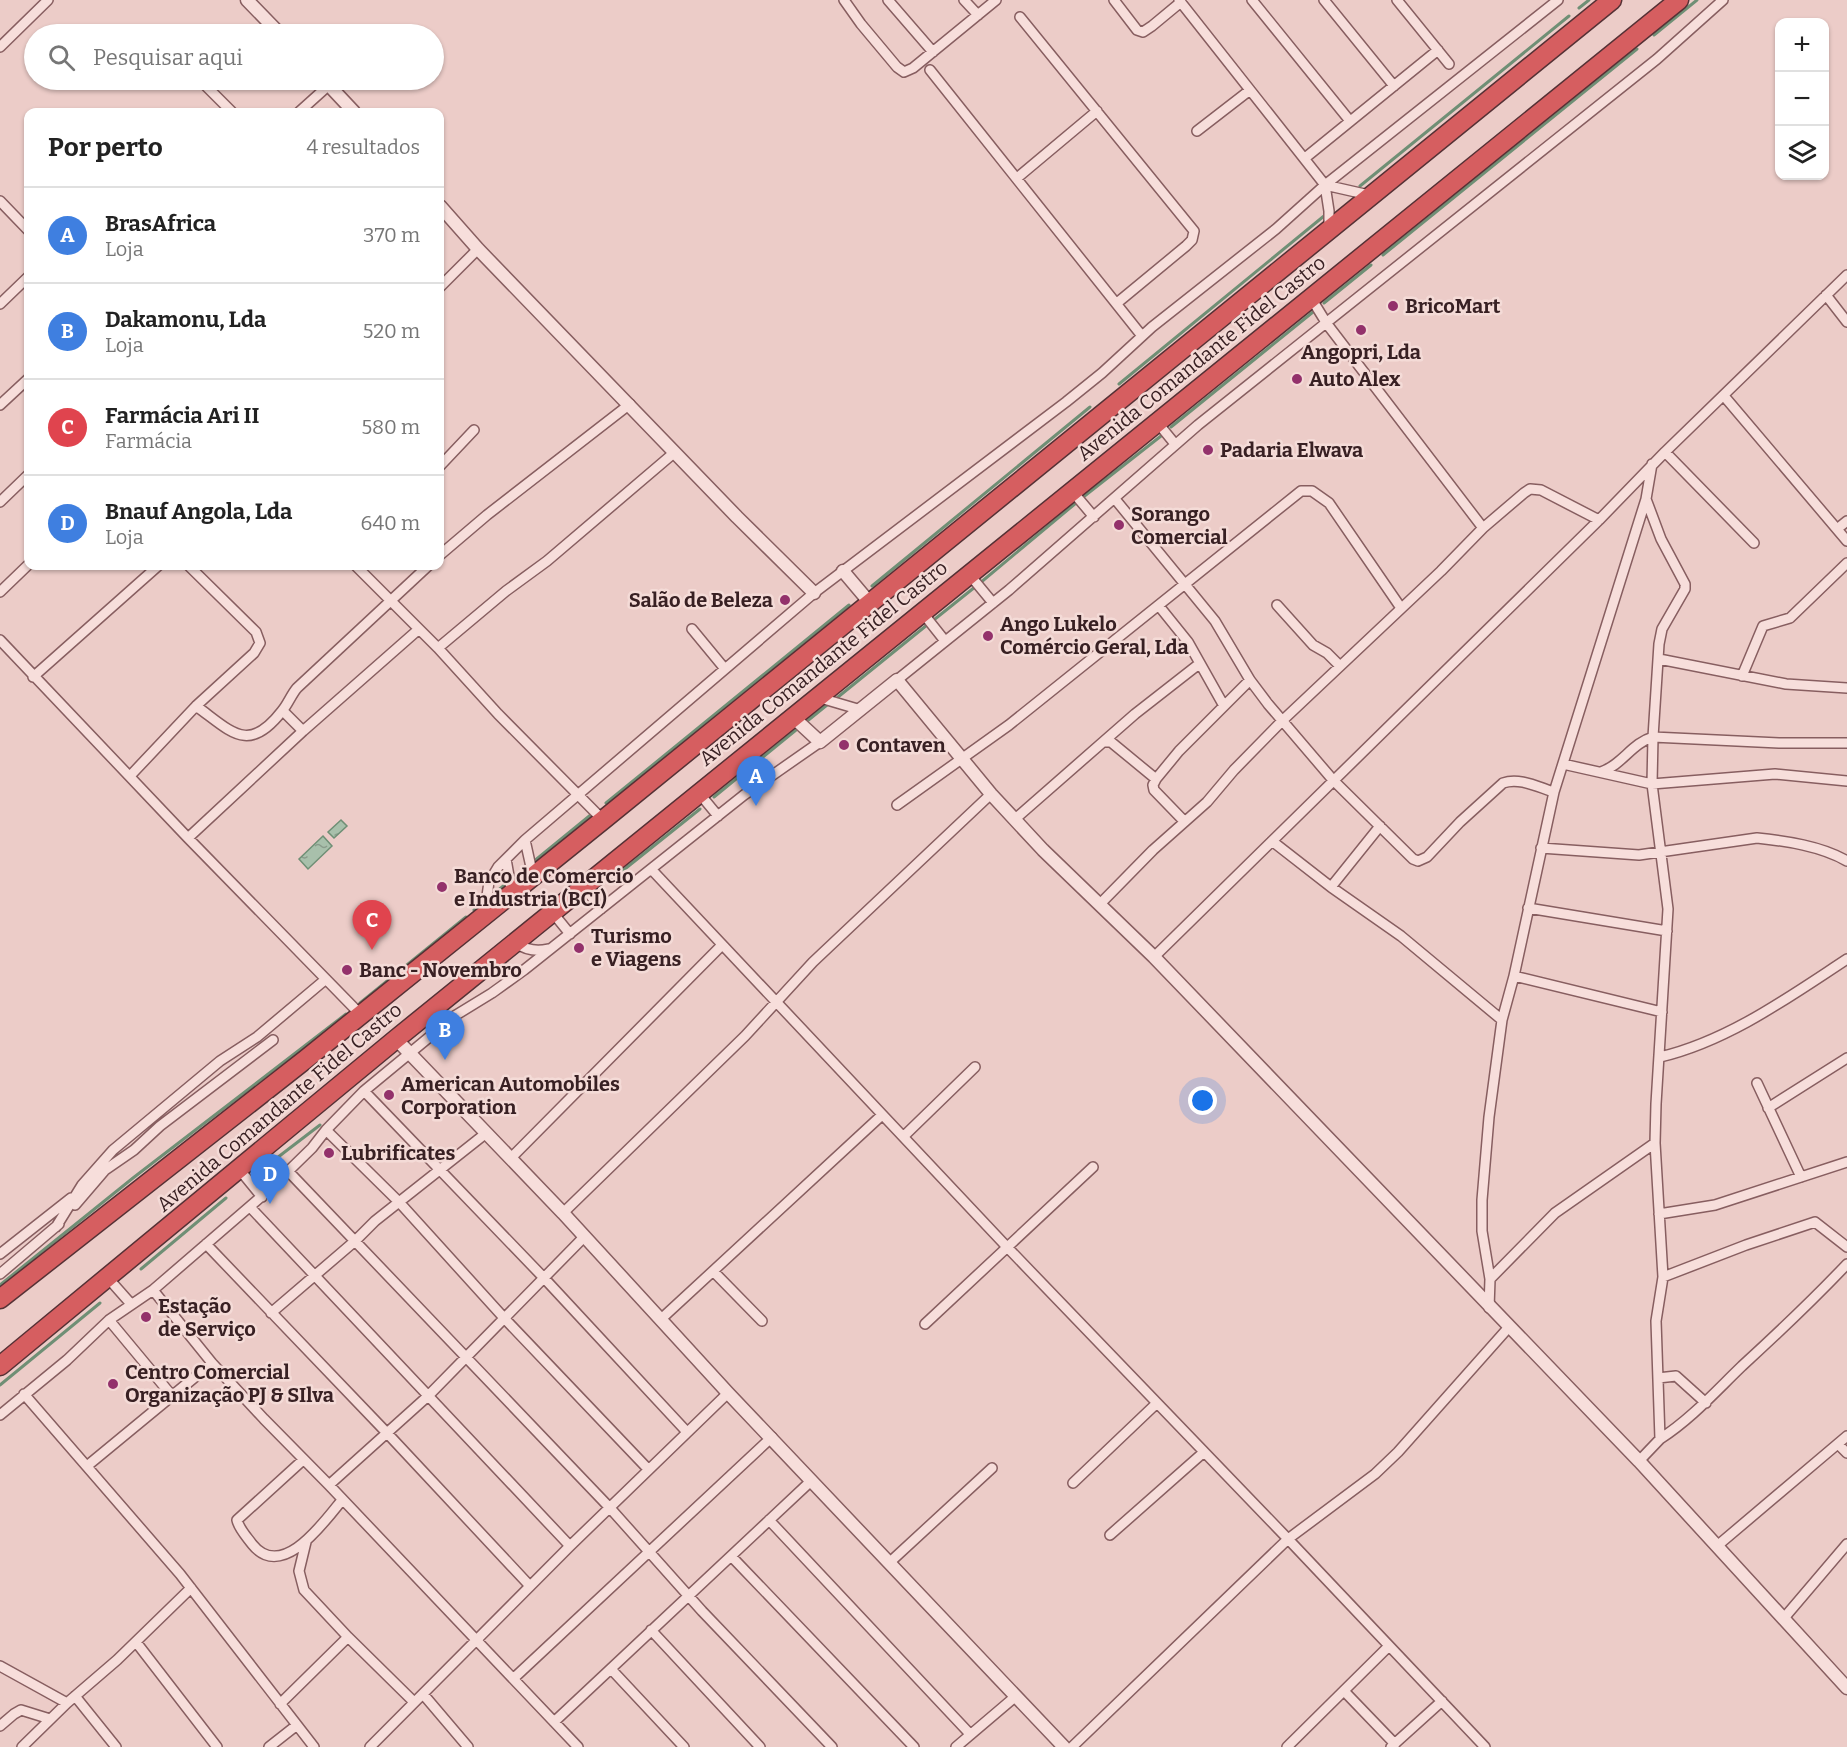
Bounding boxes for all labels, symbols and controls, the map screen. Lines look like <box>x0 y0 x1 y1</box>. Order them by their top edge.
map controls <box>1775 18 1829 180</box>
button: + <box>1775 18 1829 72</box>
search box <box>24 24 444 90</box>
icon: search <box>45 41 78 74</box>
text: Pesquisar aqui <box>93 44 243 71</box>
button: − <box>1775 72 1829 126</box>
button: layers <box>1775 126 1829 180</box>
text: Por perto <box>48 132 163 163</box>
text: 4 resultados <box>306 135 420 159</box>
text: BrasAfrica <box>105 210 216 237</box>
text: A <box>60 223 75 247</box>
text: 370 m <box>363 223 420 247</box>
text: Loja <box>105 237 144 261</box>
street label: Avenida Comandante Fidel Castro <box>1072 250 1330 466</box>
place label: BricoMart <box>1405 294 1501 318</box>
marker: BricoMart <box>1386 299 1400 313</box>
text: Dakamonu, Lda <box>105 306 266 333</box>
text: B <box>61 319 74 343</box>
text: 520 m <box>363 319 420 343</box>
marker: Angopri, Lda <box>1354 323 1368 337</box>
text: Loja <box>105 333 144 357</box>
place label: Angopri, Lda <box>1301 340 1421 364</box>
place label: Auto Alex <box>1309 367 1401 391</box>
marker: Auto Alex <box>1290 372 1304 386</box>
text: Farmácia Ari II <box>105 402 259 429</box>
text: C <box>61 415 74 439</box>
text: 580 m <box>361 415 420 439</box>
text: Farmácia <box>105 429 192 453</box>
place label: Padaria Elwava <box>1220 438 1363 462</box>
marker: Padaria Elwava <box>1201 443 1215 457</box>
text: Bnauf Angola, Lda <box>105 498 292 525</box>
place label: Sorango Comercial <box>1131 502 1228 549</box>
text: D <box>60 511 75 535</box>
text: 640 m <box>361 511 420 535</box>
marker: Sorango Comercial <box>1112 518 1126 532</box>
text: Loja <box>105 525 144 549</box>
street label: Avenida Comandante Fidel Castro <box>694 555 952 771</box>
place label: Salão de Beleza <box>629 588 773 612</box>
marker: Salão de Beleza <box>778 593 792 607</box>
place label: Ango Lukelo Comércio Geral, Lda <box>1000 612 1189 659</box>
marker: Ango Lukelo Comércio Geral, Lda <box>981 629 995 643</box>
place label: Contaven <box>856 733 946 757</box>
marker: Contaven <box>837 738 851 752</box>
pin: A <box>736 756 776 806</box>
place label: Banco de Comercio e Industria (BCI) <box>454 864 633 911</box>
marker: Banco de Comercio e Industria (BCI) <box>435 880 449 894</box>
pin: C <box>352 900 392 950</box>
place label: Turismo e Viagens <box>591 924 682 971</box>
marker: Turismo e Viagens <box>572 941 586 955</box>
place label: Banc - Novembro <box>359 958 522 982</box>
marker: Banc - Novembro <box>340 963 354 977</box>
street label: Avenida Comandante Fidel Castro <box>152 997 406 1217</box>
pin: B <box>426 1010 464 1060</box>
place label: American Automobiles Corporation <box>401 1072 620 1119</box>
your location <box>1188 1086 1217 1115</box>
marker: American Automobiles Corporation <box>382 1088 396 1102</box>
place label: Lubrificates <box>341 1141 456 1165</box>
marker: Lubrificates <box>322 1146 336 1160</box>
pin: D <box>250 1154 290 1204</box>
place label: Estação de Serviço <box>158 1294 256 1341</box>
marker: Estação de Serviço <box>139 1310 153 1324</box>
place label: Centro Comercial Organização PJ & SIlva <box>125 1360 334 1407</box>
marker: Centro Comercial Organização PJ & SIlva <box>106 1377 120 1391</box>

